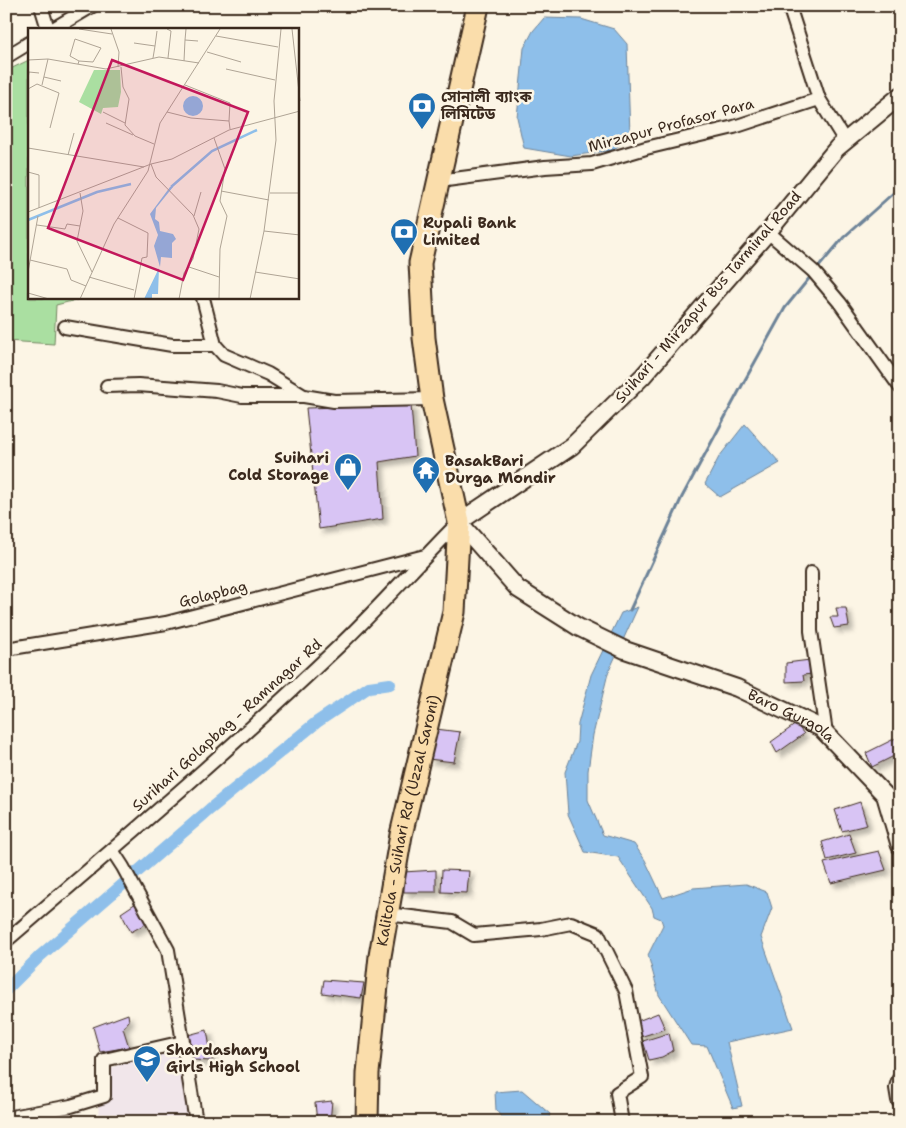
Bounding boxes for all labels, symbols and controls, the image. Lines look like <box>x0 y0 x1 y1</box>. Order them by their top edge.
inset map <box>28 28 299 299</box>
place label: সোনালী ব্যাংক লিমিটেড <box>440 87 532 124</box>
bank icon: সোনালী ব্যাংক লিমিটেড <box>407 91 437 130</box>
street label: Mirzapur Profasor Para <box>586 93 757 157</box>
street label: Suihari - Mirzapur Bus Tarminal Road <box>610 186 806 407</box>
place label: Rupali Bank Limited <box>423 213 517 250</box>
bank icon: Rupali Bank Limited <box>389 217 419 256</box>
place label: Suihari Cold Storage <box>228 448 329 485</box>
place label: BasakBari Durga Mondir <box>445 451 556 488</box>
shop icon: Suihari Cold Storage <box>333 452 363 491</box>
temple icon: BasakBari Durga Mondir <box>411 455 441 494</box>
street label: Golapbag <box>177 576 249 612</box>
street label: Surihari Golapbag - Ramnagar Rd <box>128 634 327 816</box>
street label: Baro Gurgola <box>744 684 840 747</box>
street label: Kalitola - Suihari Rd (Uzzal Saroni) <box>372 693 444 948</box>
place label: Shardashary Girls High School <box>166 1040 300 1077</box>
school or university icon: Shardashary Girls High School <box>132 1044 162 1083</box>

